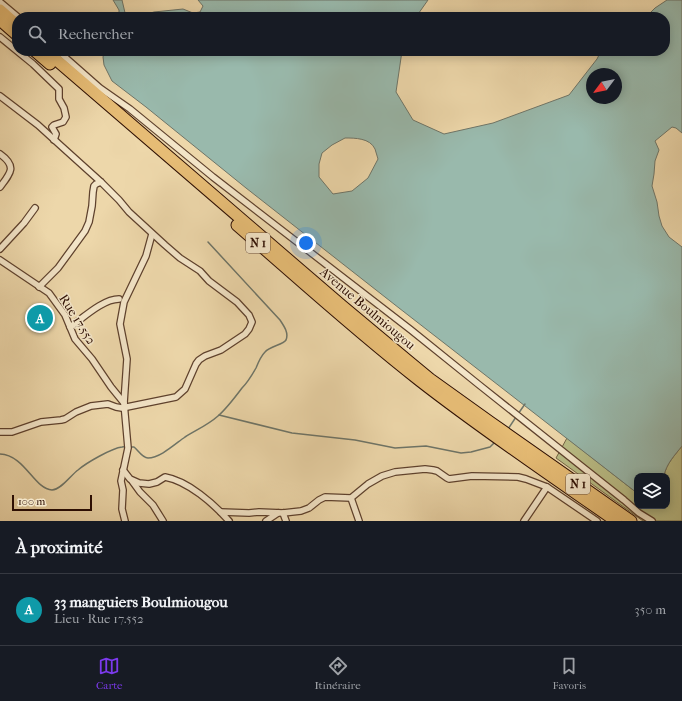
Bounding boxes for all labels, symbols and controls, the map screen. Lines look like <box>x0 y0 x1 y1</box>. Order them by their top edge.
search box <box>12 12 670 56</box>
icon: search <box>26 23 48 45</box>
text: Rechercher <box>58 25 133 43</box>
north arrow <box>586 68 622 104</box>
road number: N 1 <box>246 233 270 253</box>
your location <box>296 233 316 253</box>
street label: Avenue Boulmiougou <box>316 264 419 353</box>
street label: Rue 17.552 <box>56 291 99 347</box>
pin: A <box>27 303 53 333</box>
map controls <box>634 473 670 509</box>
button: layers <box>634 473 670 509</box>
road number: N 1 <box>566 474 590 494</box>
scale bar <box>12 493 92 512</box>
text: 100 m <box>18 495 46 508</box>
text: À proximité <box>16 537 103 557</box>
text: 33 manguiers Boulmiougou <box>54 593 228 611</box>
text: A <box>25 602 33 617</box>
text: 350 m <box>634 602 666 617</box>
text: Lieu · Rue 17.552 <box>54 611 144 626</box>
tab: Carte <box>96 655 123 692</box>
tab: Itinéraire <box>314 655 361 692</box>
tab: Favoris <box>553 655 586 692</box>

